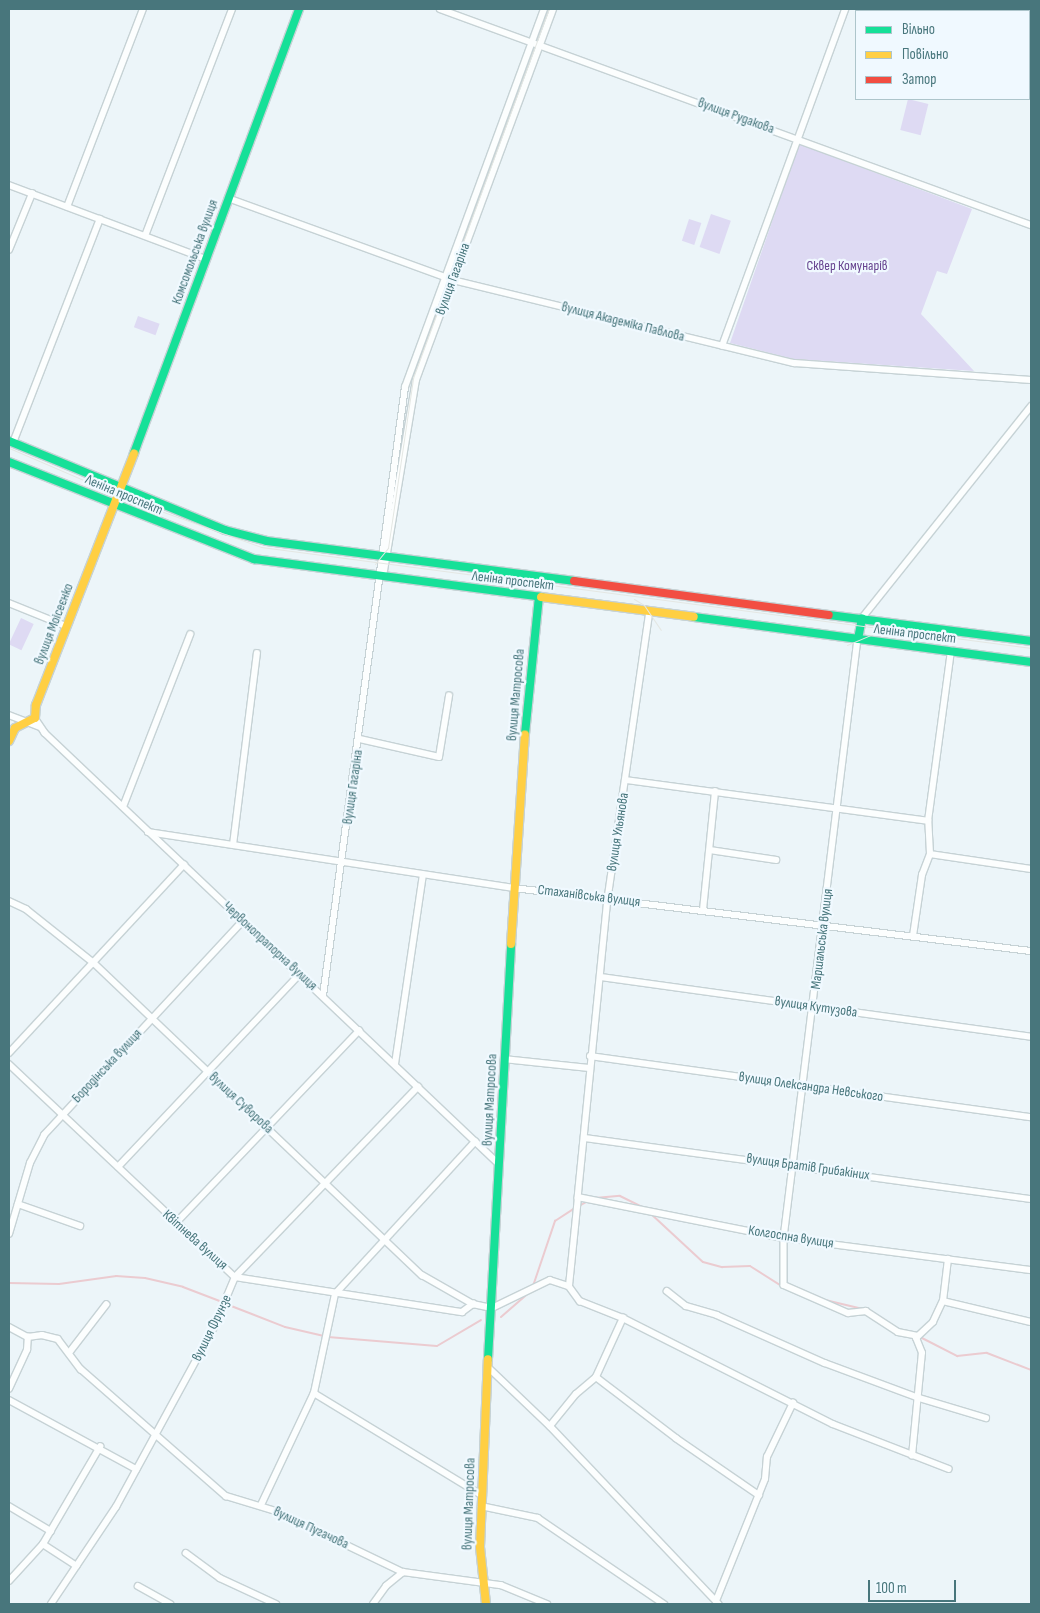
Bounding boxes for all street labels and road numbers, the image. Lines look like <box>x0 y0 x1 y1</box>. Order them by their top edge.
street label: вулиця Рудакова <box>696 94 776 138</box>
street label: Комсомольська вулиця <box>168 197 222 307</box>
street label: вулиця Гагаріна <box>432 241 474 317</box>
street label: вулиця Академіка Павлова <box>560 299 686 345</box>
street label: Леніна проспект <box>83 471 165 519</box>
street label: Леніна проспект <box>471 568 555 594</box>
street label: вулиця Моісеєнко <box>31 581 77 667</box>
street label: Леніна проспект <box>873 621 957 647</box>
street label: вулиця Матросова <box>504 648 528 742</box>
street label: вулиця Гагаріна <box>339 749 367 825</box>
street label: вулиця Ульянова <box>604 792 632 872</box>
street label: Стаханівська вулиця <box>537 881 641 911</box>
street label: Маршальська вулиця <box>807 888 837 990</box>
street label: Червонопрапорна вулиця <box>219 898 321 994</box>
street label: вулиця Кутузова <box>774 993 858 1021</box>
street label: Бородінська вулиця <box>68 1026 146 1106</box>
street label: вулиця Матросова <box>479 1053 501 1147</box>
street label: вулиця Суворова <box>205 1069 277 1137</box>
street label: вулиця Олександра Невського <box>738 1069 884 1105</box>
street label: вулиця Братів Грибакіних <box>745 1150 871 1184</box>
street label: Квітнева вулиця <box>159 1206 231 1274</box>
street label: Колгоспна вулиця <box>747 1222 835 1252</box>
street label: вулиця Фрунзе <box>189 1292 235 1364</box>
street label: вулиця Матросова <box>459 1458 479 1550</box>
street label: вулиця Пугачова <box>271 1503 351 1553</box>

